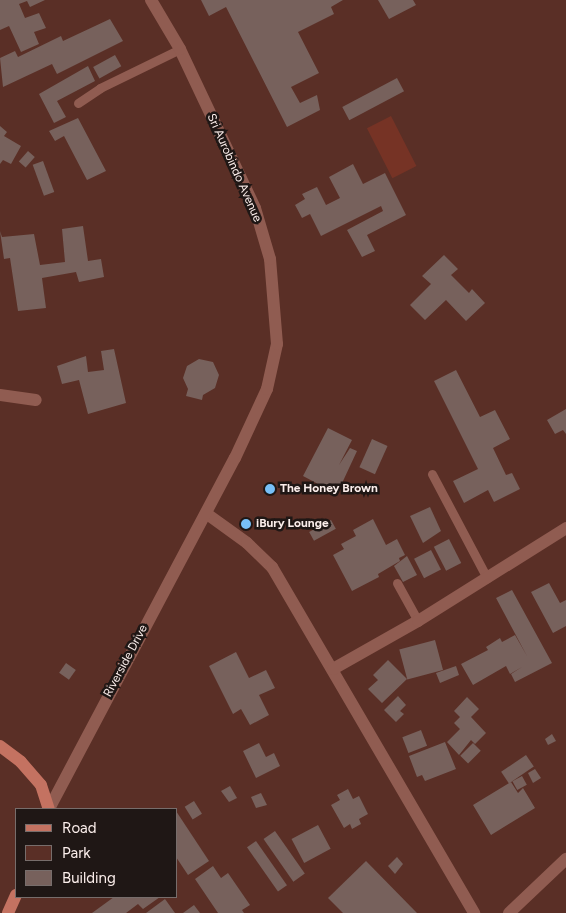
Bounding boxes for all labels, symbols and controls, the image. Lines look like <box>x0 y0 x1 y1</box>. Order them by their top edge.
street label: Sri Aurobindo Avenue <box>204 112 264 224</box>
place label: The Honey Brown <box>280 482 378 496</box>
marker: The Honey Brown <box>264 483 276 495</box>
place label: iBury Lounge <box>256 517 329 531</box>
marker: iBury Lounge <box>240 518 252 530</box>
street label: Riverside Drive <box>101 622 151 700</box>
legend <box>15 808 178 898</box>
text: Road <box>62 819 97 837</box>
text: Park <box>62 844 91 862</box>
text: Building <box>62 869 116 887</box>

